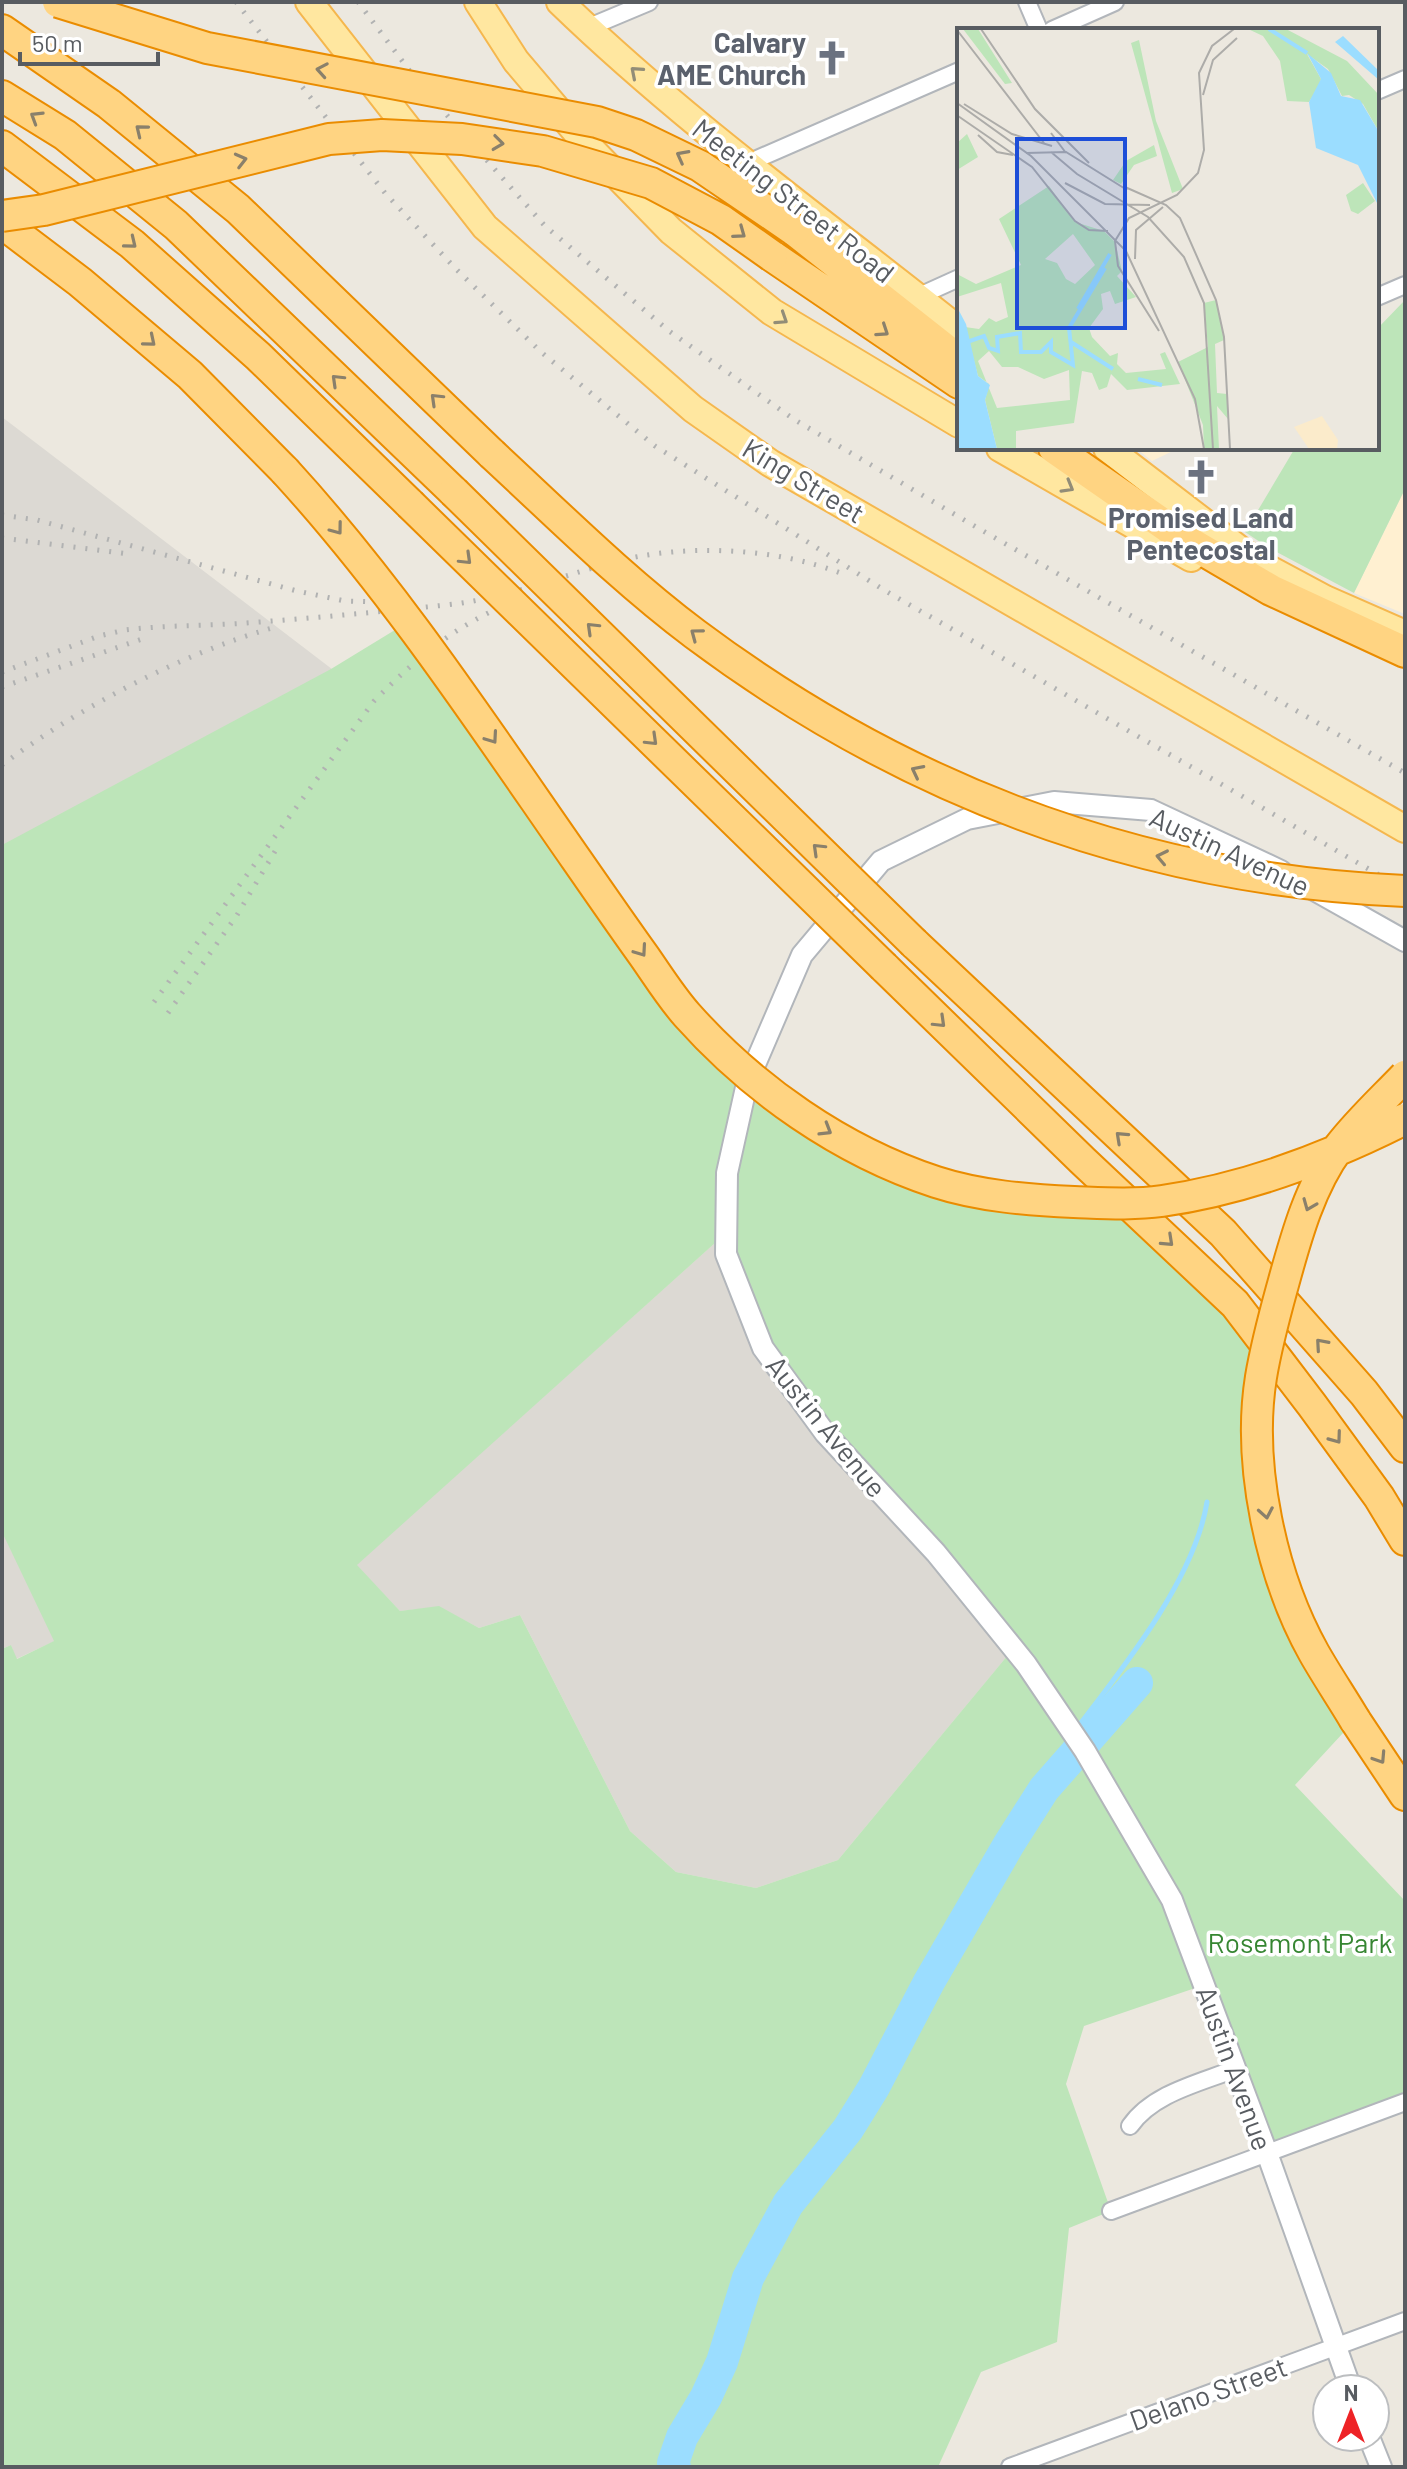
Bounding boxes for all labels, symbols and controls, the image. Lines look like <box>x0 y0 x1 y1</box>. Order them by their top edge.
scale bar <box>20 16 158 66</box>
place label: Calvary AME Church <box>657 25 806 91</box>
text: 50 m <box>32 28 83 57</box>
inset map <box>957 28 1379 450</box>
church icon: Calvary AME Church <box>813 39 851 77</box>
one-way arrow <box>315 63 329 80</box>
one-way arrow <box>630 67 645 82</box>
street label: Meeting Street Road <box>686 111 902 289</box>
one-way arrow <box>30 112 45 127</box>
one-way arrow <box>135 125 150 140</box>
one-way arrow <box>492 135 505 152</box>
one-way arrow <box>676 151 691 166</box>
one-way arrow <box>234 153 248 170</box>
one-way arrow <box>731 223 745 238</box>
one-way arrow <box>122 234 137 248</box>
one-way arrow <box>773 309 788 324</box>
one-way arrow <box>874 322 888 337</box>
one-way arrow <box>141 331 155 346</box>
one-way arrow <box>332 375 346 389</box>
one-way arrow <box>431 394 445 409</box>
street label: King Street <box>737 430 871 530</box>
church icon: Promised Land Pentecostal <box>1182 458 1220 496</box>
one-way arrow <box>1059 477 1074 493</box>
place label: Promised Land Pentecostal <box>1108 500 1294 566</box>
one-way arrow <box>327 520 341 535</box>
one-way arrow <box>457 549 471 564</box>
one-way arrow <box>587 623 601 637</box>
one-way arrow <box>691 629 705 644</box>
one-way arrow <box>482 730 497 744</box>
one-way arrow <box>643 731 657 746</box>
one-way arrow <box>911 765 926 780</box>
street label: Austin Avenue <box>1145 799 1315 903</box>
one-way arrow <box>813 844 827 858</box>
one-way arrow <box>1155 849 1169 866</box>
one-way arrow <box>631 943 646 957</box>
one-way arrow <box>931 1012 945 1027</box>
one-way arrow <box>817 1120 832 1136</box>
one-way arrow <box>1115 1132 1130 1146</box>
one-way arrow <box>1302 1197 1319 1211</box>
one-way arrow <box>1158 1231 1173 1245</box>
one-way arrow <box>1316 1338 1330 1353</box>
street label: Austin Avenue <box>760 1348 894 1504</box>
one-way arrow <box>1326 1429 1341 1443</box>
one-way arrow <box>1256 1506 1273 1520</box>
one-way arrow <box>1371 1749 1386 1764</box>
park label: Rosemont Park <box>1208 1925 1392 1959</box>
street label: Austin Avenue <box>1190 1981 1280 2155</box>
street label: Delano Street <box>1125 2349 1291 2437</box>
north arrow <box>1311 2373 1391 2453</box>
text: N <box>1344 2379 1358 2405</box>

